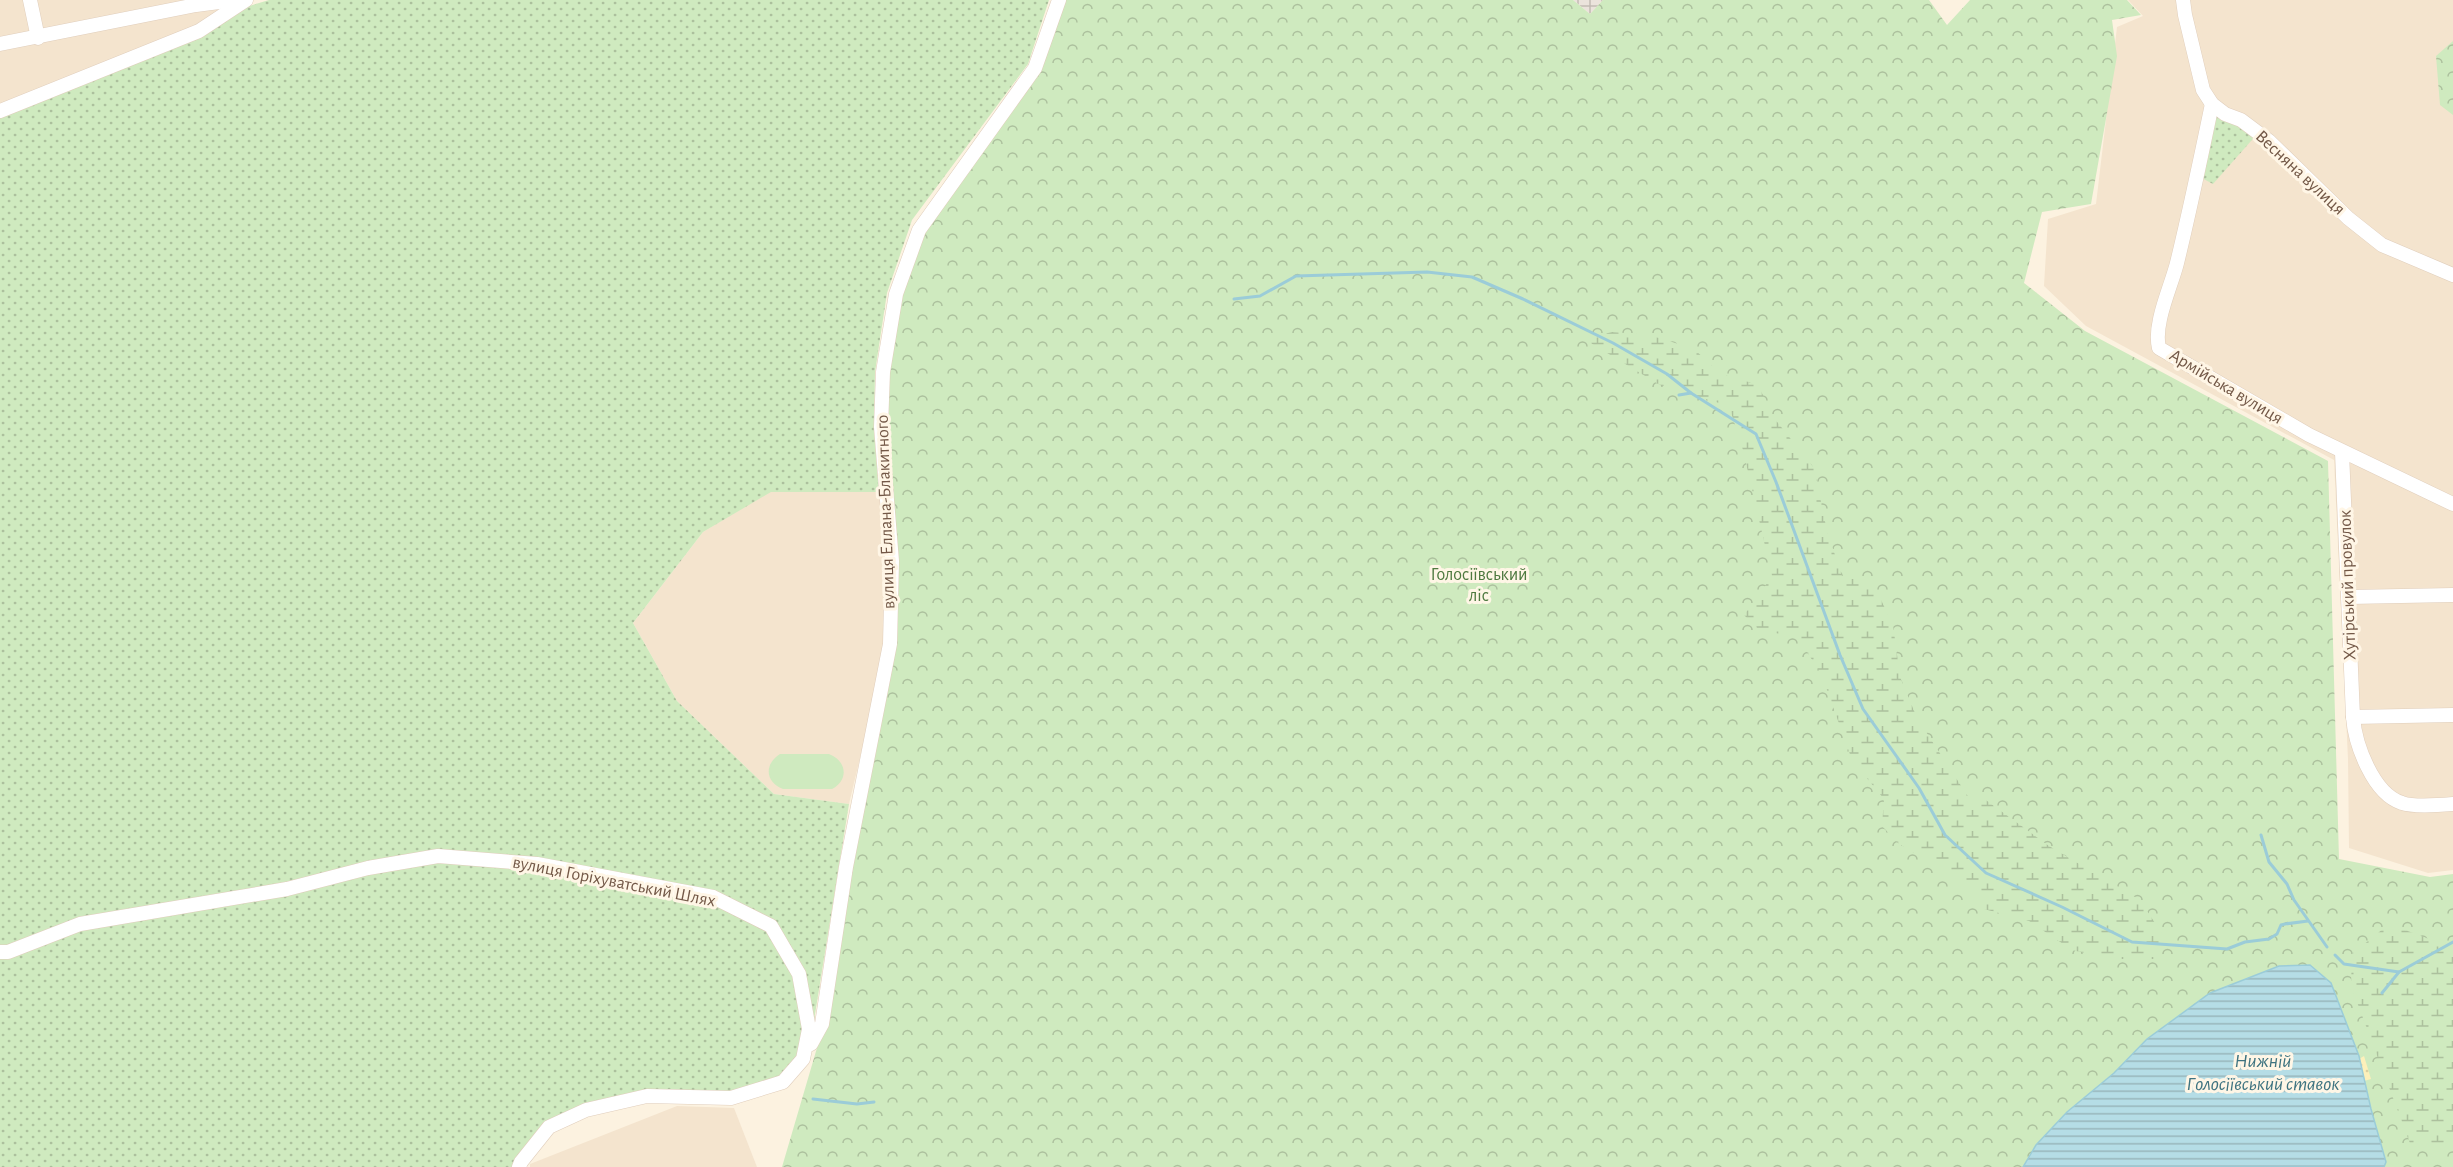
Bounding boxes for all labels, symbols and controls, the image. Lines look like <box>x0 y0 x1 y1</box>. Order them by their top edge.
street label: Весняна вулиця <box>2252 127 2348 219</box>
street label: Армійська вулиця <box>2166 346 2286 428</box>
street label: вулиця Еллана-Блакитного <box>874 414 898 610</box>
street label: Хутірський провулок <box>2336 509 2360 661</box>
park label: Голосіївський ліс <box>1430 566 1528 605</box>
street label: вулиця Горіхуватський Шлях <box>511 853 717 911</box>
water label: Нижній Голосіївський ставок <box>2186 1051 2340 1094</box>

